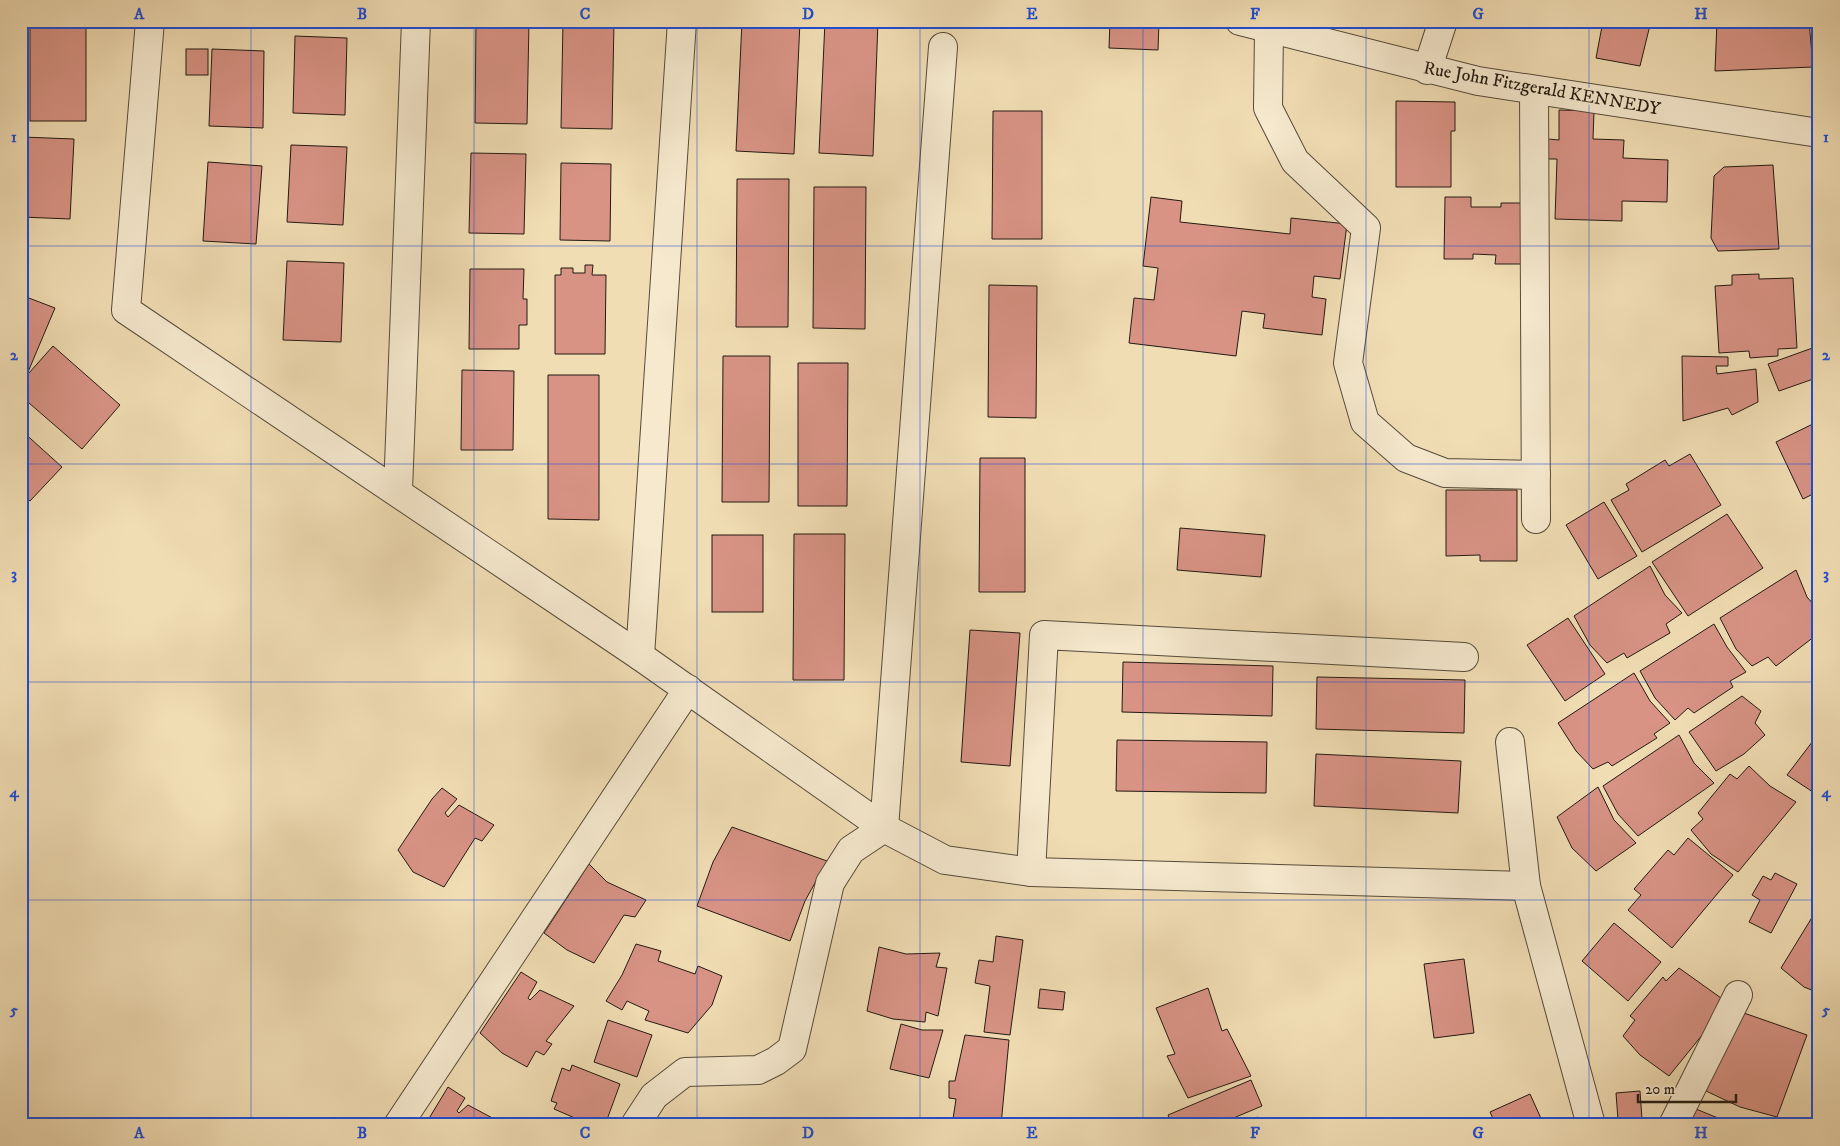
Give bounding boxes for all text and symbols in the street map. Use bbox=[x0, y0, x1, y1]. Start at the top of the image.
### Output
text: A bbox=[133, 4, 145, 24]
text: B bbox=[357, 4, 367, 24]
text: C bbox=[580, 4, 590, 24]
text: D bbox=[802, 4, 814, 24]
text: E bbox=[1026, 4, 1038, 24]
text: F bbox=[1250, 4, 1260, 24]
text: G bbox=[1472, 4, 1484, 24]
text: H bbox=[1694, 4, 1708, 24]
street label: Rue John Fitzgerald KENNEDY bbox=[1422, 57, 1663, 121]
text: 1 bbox=[11, 127, 17, 147]
text: 1 bbox=[1823, 127, 1829, 147]
text: 2 bbox=[10, 345, 19, 365]
text: 2 bbox=[1822, 345, 1831, 365]
text: 3 bbox=[11, 564, 17, 584]
text: 3 bbox=[1823, 564, 1829, 584]
text: 4 bbox=[8, 782, 19, 802]
text: 4 bbox=[1820, 782, 1831, 802]
text: 5 bbox=[9, 1000, 18, 1020]
text: 5 bbox=[1821, 1000, 1830, 1020]
scale bar bbox=[1638, 1071, 1735, 1103]
text: 20 m bbox=[1645, 1080, 1675, 1099]
text: A bbox=[133, 1123, 145, 1143]
text: B bbox=[357, 1123, 367, 1143]
text: C bbox=[580, 1123, 590, 1143]
text: D bbox=[802, 1123, 814, 1143]
text: E bbox=[1026, 1123, 1038, 1143]
text: F bbox=[1250, 1123, 1260, 1143]
text: G bbox=[1472, 1123, 1484, 1143]
text: H bbox=[1694, 1123, 1708, 1143]

